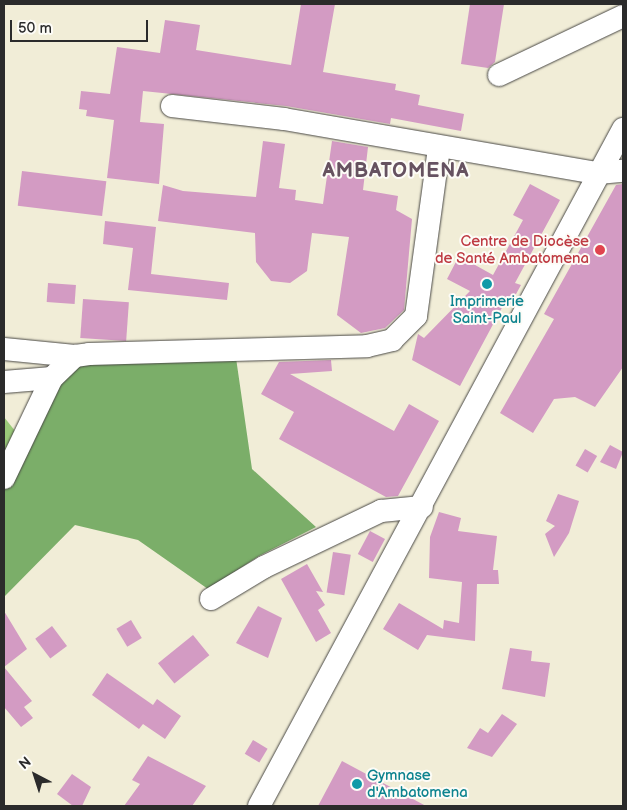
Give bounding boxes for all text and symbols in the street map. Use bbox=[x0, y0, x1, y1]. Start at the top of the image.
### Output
scale bar bbox=[12, 10, 150, 42]
text: 50 m bbox=[18, 19, 52, 38]
district label: AMBATOMENA bbox=[321, 159, 471, 183]
place label: Centre de Diocèse de Santé Ambatomena bbox=[435, 232, 589, 267]
marker: Centre de Diocèse de Santé Ambatomena bbox=[593, 243, 607, 257]
marker: Imprimerie Saint-Paul bbox=[481, 278, 493, 290]
place label: Imprimerie Saint-Paul bbox=[450, 292, 524, 327]
north arrow bbox=[10, 750, 60, 800]
text: N bbox=[16, 753, 35, 773]
place label: Gymnase d'Ambatomena bbox=[367, 766, 468, 801]
marker: Gymnase d'Ambatomena bbox=[351, 778, 363, 790]

